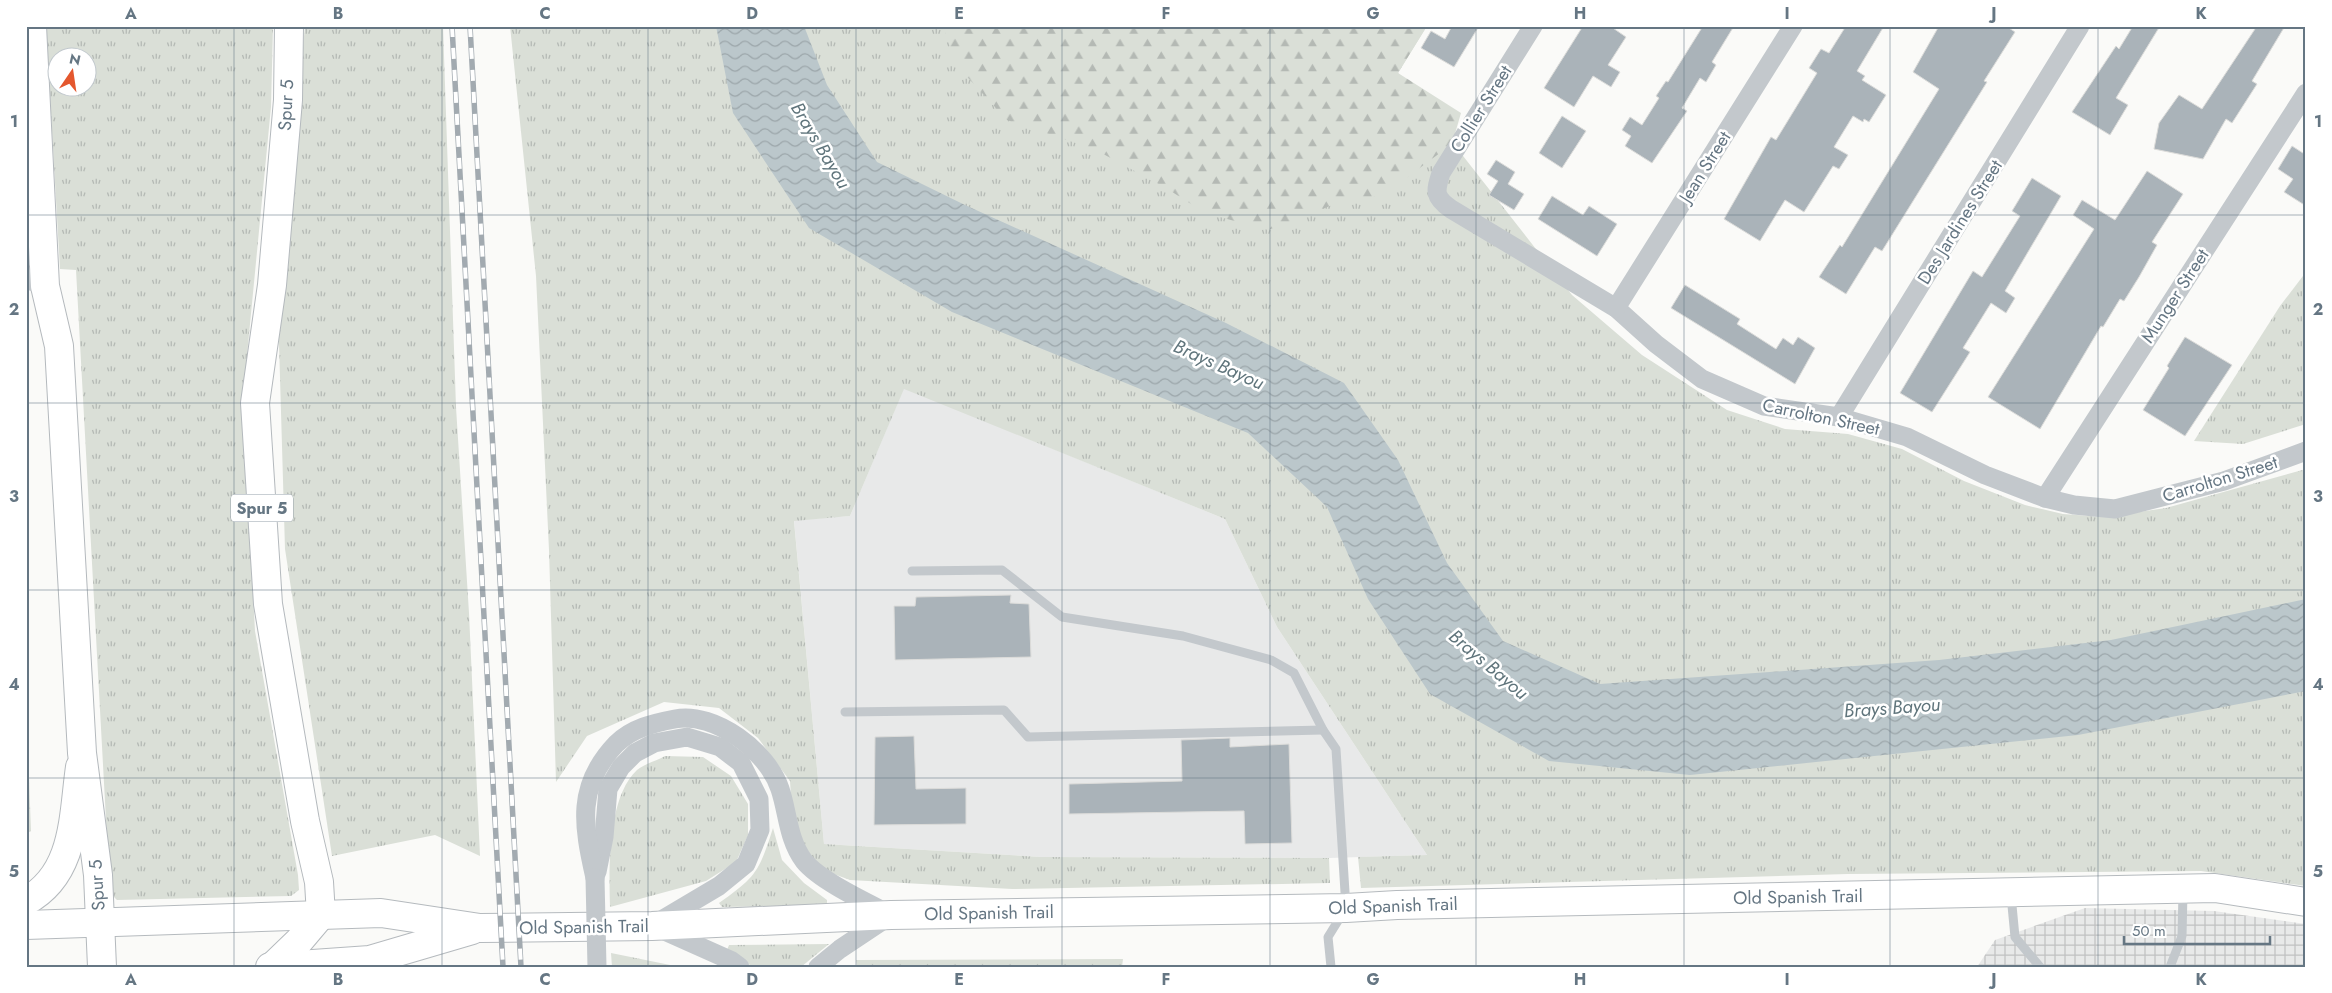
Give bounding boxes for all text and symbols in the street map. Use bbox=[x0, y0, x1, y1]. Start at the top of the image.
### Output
text: A bbox=[124, 2, 137, 25]
text: B bbox=[333, 2, 343, 25]
text: C bbox=[539, 2, 551, 25]
text: D bbox=[746, 2, 758, 25]
text: E bbox=[954, 2, 964, 25]
text: F bbox=[1162, 2, 1170, 25]
text: G bbox=[1366, 2, 1380, 25]
text: H bbox=[1574, 2, 1586, 25]
text: I bbox=[1784, 2, 1790, 25]
text: J bbox=[1988, 2, 1997, 25]
text: K bbox=[2195, 2, 2207, 25]
north arrow bbox=[48, 48, 98, 98]
text: N bbox=[67, 48, 83, 70]
street label: Collier Street bbox=[1444, 60, 1519, 158]
street label: Spur 5 bbox=[272, 79, 300, 131]
water label: Brays Bayou bbox=[784, 97, 857, 194]
text: 1 bbox=[10, 110, 18, 133]
text: 1 bbox=[2314, 110, 2322, 133]
street label: Jean Street bbox=[1672, 126, 1738, 210]
street label: Des Jardines Street bbox=[1911, 154, 2009, 289]
street label: Munger Street bbox=[2135, 243, 2216, 348]
text: 2 bbox=[9, 298, 19, 321]
text: 2 bbox=[2313, 298, 2323, 321]
water label: Brays Bayou bbox=[1169, 332, 1269, 397]
street label: Carrolton Street bbox=[1760, 392, 1883, 442]
street label: Carrolton Street bbox=[2159, 449, 2281, 509]
text: 3 bbox=[9, 485, 19, 508]
text: 3 bbox=[2313, 485, 2323, 508]
road number: Spur 5 bbox=[231, 494, 293, 522]
water label: Brays Bayou bbox=[1443, 623, 1535, 706]
text: 4 bbox=[8, 673, 20, 696]
text: 4 bbox=[2312, 673, 2324, 696]
water label: Brays Bayou bbox=[1843, 691, 1941, 724]
street label: Spur 5 bbox=[82, 858, 112, 912]
text: 5 bbox=[9, 860, 19, 883]
text: 5 bbox=[2313, 860, 2323, 883]
street label: Old Spanish Trail bbox=[1733, 883, 1863, 911]
street label: Old Spanish Trail bbox=[1328, 891, 1458, 921]
street label: Old Spanish Trail bbox=[924, 899, 1054, 927]
street label: Old Spanish Trail bbox=[519, 913, 649, 941]
scale bar bbox=[2124, 913, 2271, 945]
text: 50 m bbox=[2132, 920, 2166, 942]
text: A bbox=[124, 968, 137, 991]
text: B bbox=[333, 968, 343, 991]
text: C bbox=[539, 968, 551, 991]
text: D bbox=[746, 968, 758, 991]
text: E bbox=[954, 968, 964, 991]
text: F bbox=[1162, 968, 1170, 991]
text: G bbox=[1366, 968, 1380, 991]
text: H bbox=[1574, 968, 1586, 991]
text: I bbox=[1784, 968, 1790, 991]
text: J bbox=[1988, 968, 1997, 991]
text: K bbox=[2195, 968, 2207, 991]

